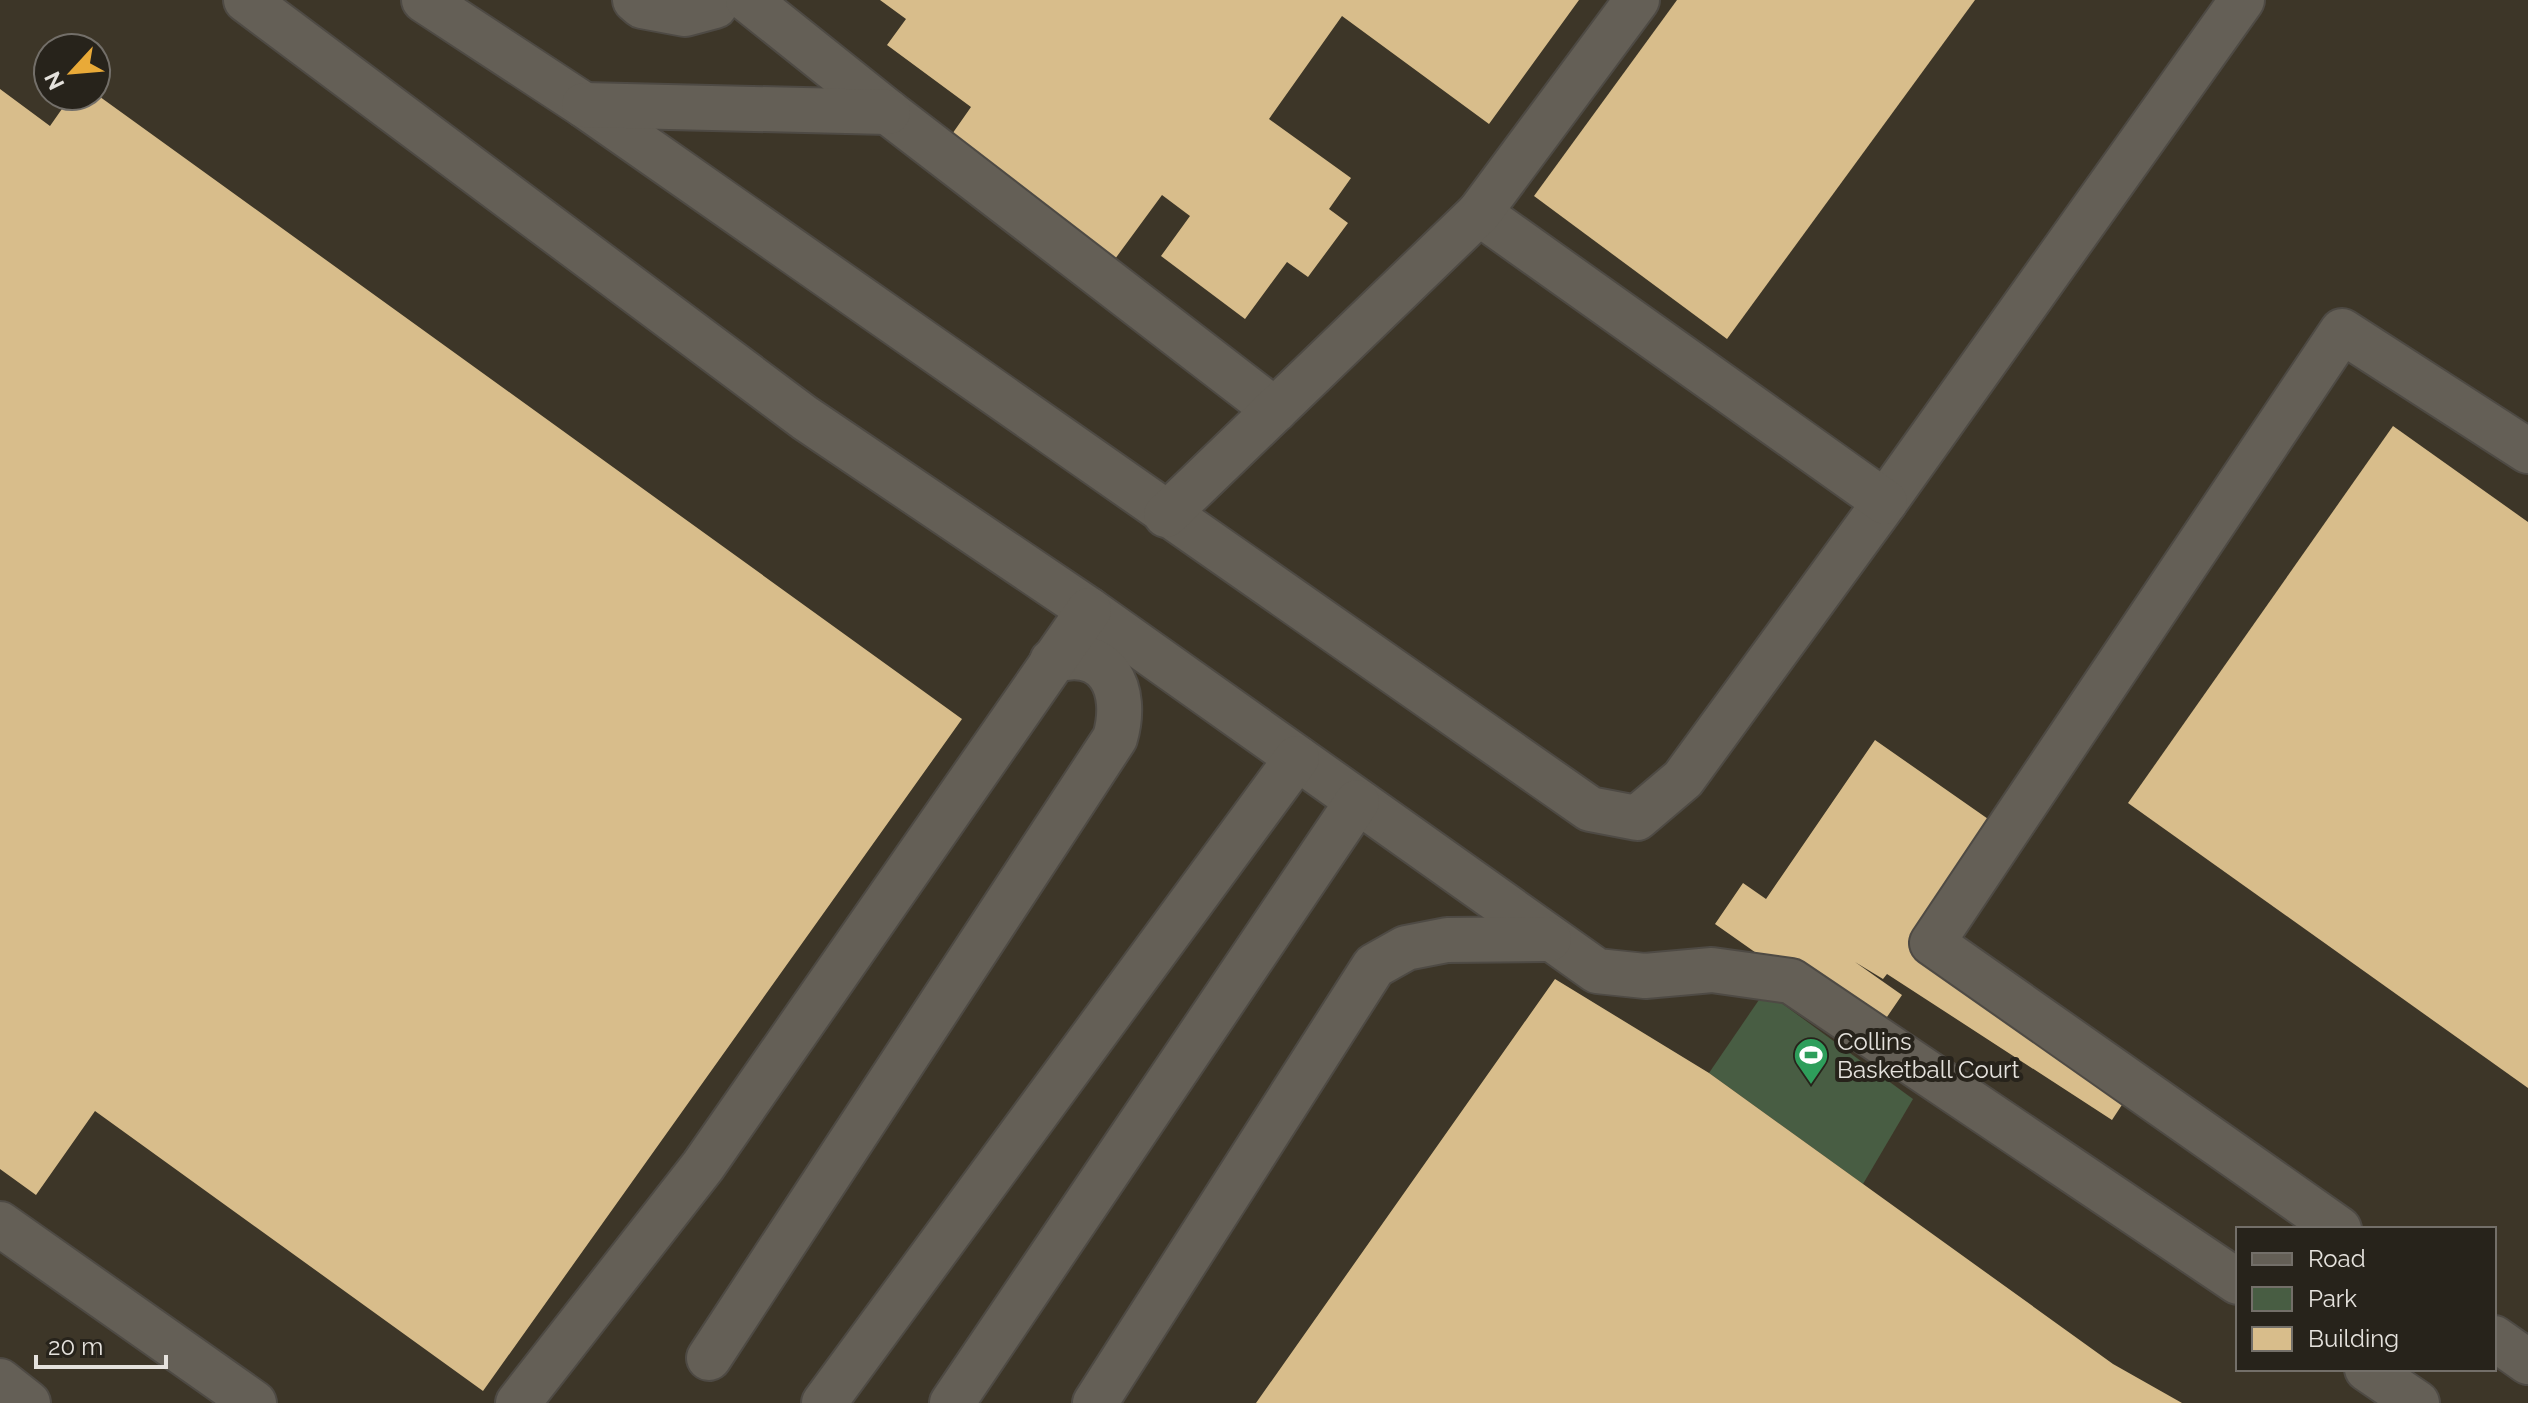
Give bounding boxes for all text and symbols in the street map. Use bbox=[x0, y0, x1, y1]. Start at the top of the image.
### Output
north arrow bbox=[32, 32, 112, 112]
text: N bbox=[39, 68, 69, 94]
place label: Collins Basketball Court bbox=[1837, 1027, 2020, 1084]
sports icon: Collins Basketball Court bbox=[1792, 1036, 1830, 1086]
legend bbox=[2236, 1227, 2496, 1371]
text: Road bbox=[2308, 1244, 2366, 1273]
text: Park bbox=[2308, 1284, 2357, 1313]
scale bar bbox=[36, 1319, 166, 1369]
text: Building bbox=[2308, 1324, 2399, 1353]
text: 20 m bbox=[48, 1332, 103, 1361]

